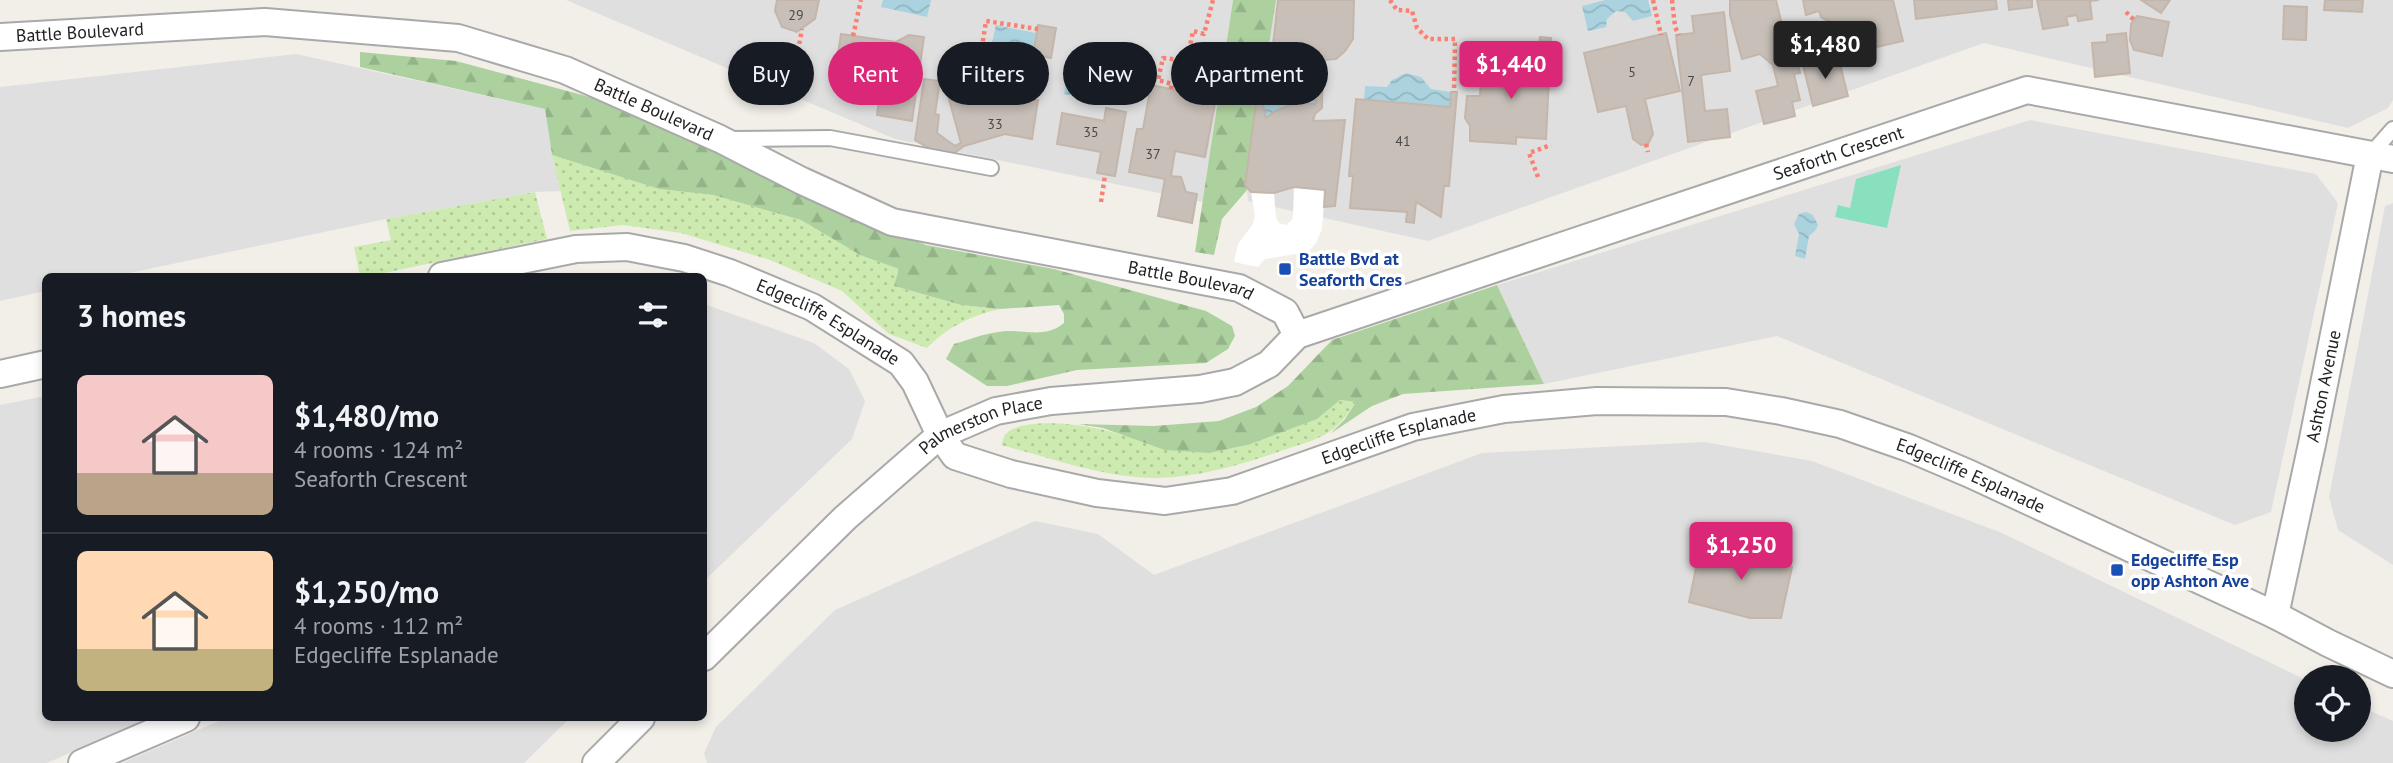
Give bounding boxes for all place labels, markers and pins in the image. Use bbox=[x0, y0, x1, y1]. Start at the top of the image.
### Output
pin: $1,480 bbox=[1768, 22, 1882, 81]
pin: $1,440 bbox=[1454, 42, 1568, 101]
place label: Battle Bvd at Seaforth Cres bbox=[1299, 247, 1403, 291]
marker: Battle Bvd at Seaforth Cres bbox=[1277, 261, 1293, 277]
pin: $1,250 bbox=[1684, 522, 1798, 582]
place label: Edgecliffe Esp opp Ashton Ave bbox=[2131, 548, 2249, 592]
marker: Edgecliffe Esp opp Ashton Ave bbox=[2109, 562, 2125, 578]

